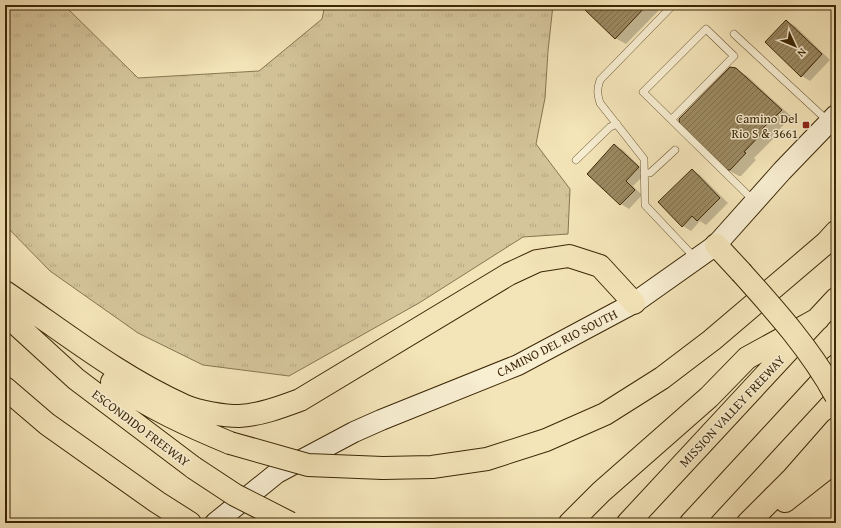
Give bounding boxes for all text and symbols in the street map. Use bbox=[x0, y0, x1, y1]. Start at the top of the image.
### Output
north arrow bbox=[775, 26, 815, 66]
text: N bbox=[793, 45, 811, 62]
place label: Camino Del Rio S & 3661 bbox=[731, 109, 798, 143]
marker: Camino Del Rio S & 3661 bbox=[801, 120, 811, 130]
street label: CAMINO DEL RIO SOUTH bbox=[493, 304, 621, 382]
street label: MISSION VALLEY FREEWAY bbox=[675, 351, 789, 471]
street label: ESCONDIDO FREEWAY bbox=[88, 385, 194, 471]

